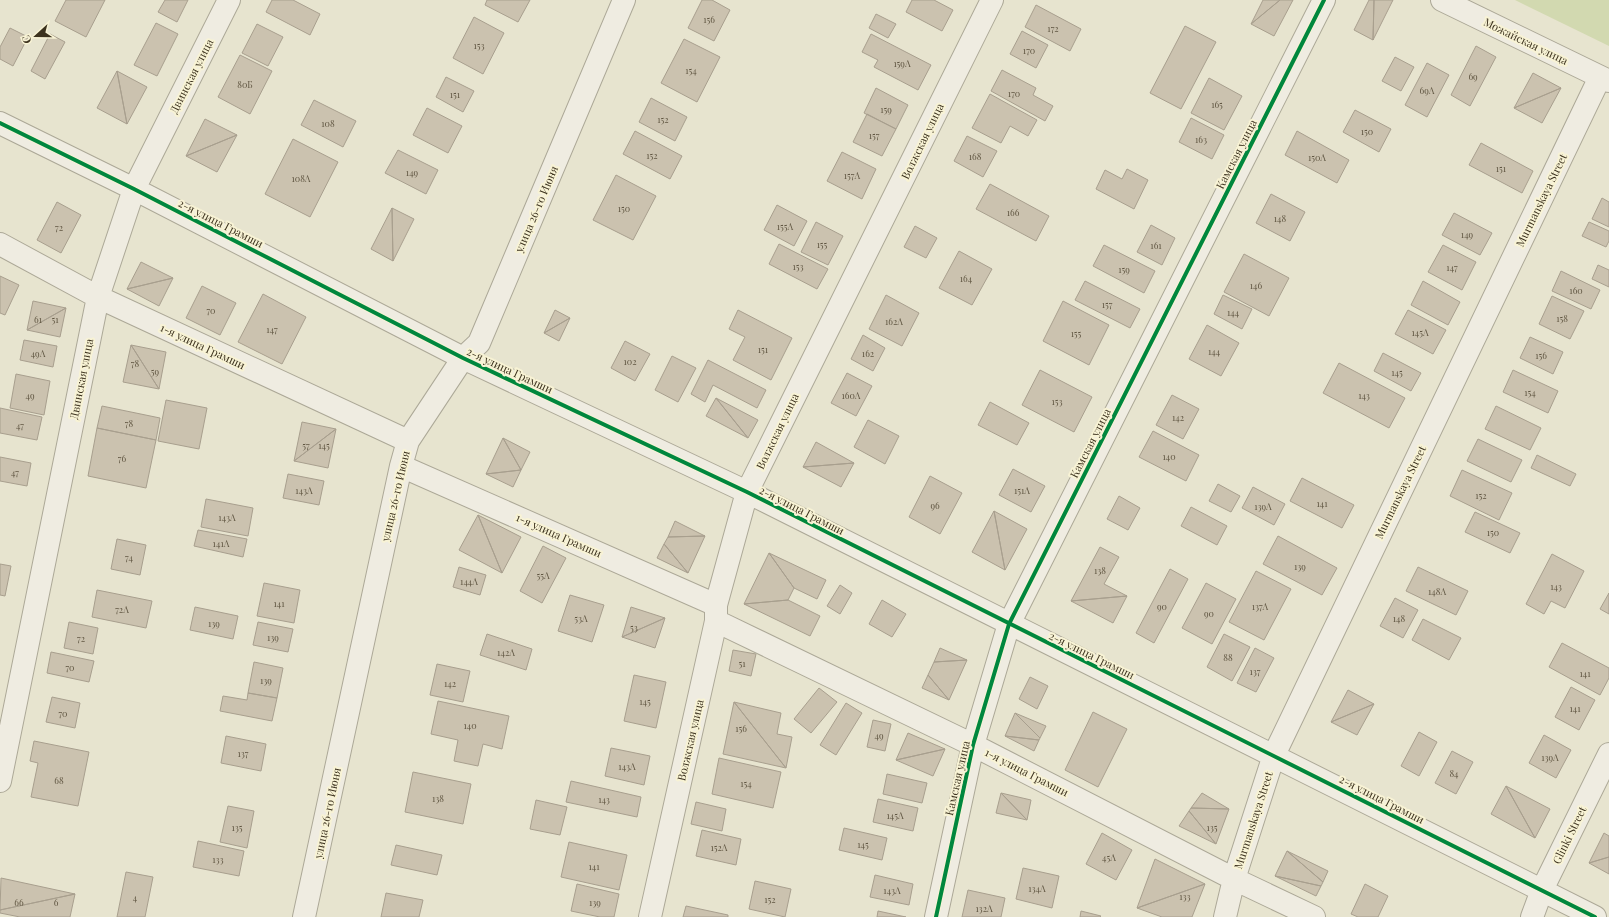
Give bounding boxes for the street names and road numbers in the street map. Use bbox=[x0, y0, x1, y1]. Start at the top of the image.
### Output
street label: Можайская улица bbox=[1481, 14, 1571, 68]
street label: Двинская улица bbox=[166, 36, 217, 116]
street label: Волжская улица bbox=[897, 100, 947, 182]
street label: Камская улица bbox=[1212, 116, 1260, 191]
street label: Murmanskaya Street bbox=[1512, 151, 1570, 249]
street label: улица 26-го Июня bbox=[511, 163, 561, 255]
street label: 2-я улица Грамши bbox=[176, 195, 266, 251]
street label: 1-я улица Грамши bbox=[158, 320, 248, 372]
street label: Двинская улица bbox=[66, 337, 96, 421]
street label: 2-я улица Грамши bbox=[464, 343, 556, 397]
street label: Волжская улица bbox=[752, 390, 802, 472]
street label: Камская улица bbox=[1066, 405, 1114, 480]
street label: Murmanskaya Street bbox=[1371, 443, 1429, 541]
street label: улица 26-го Июня bbox=[377, 449, 413, 544]
street label: 2-я улица Грамши bbox=[757, 482, 847, 538]
street label: 1-я улица Грамши bbox=[514, 509, 604, 561]
street label: 2-я улица Грамши bbox=[1047, 628, 1137, 682]
street label: Волжская улица bbox=[673, 697, 707, 782]
street label: Камская улица bbox=[941, 739, 973, 817]
street label: 1-я улица Грамши bbox=[983, 744, 1072, 800]
street label: улица 26-го Июня bbox=[310, 766, 344, 861]
street label: Murmanskaya Street bbox=[1230, 769, 1276, 871]
street label: 2-я улица Грамши bbox=[1337, 771, 1427, 827]
street label: Glinki Street bbox=[1549, 804, 1589, 866]

